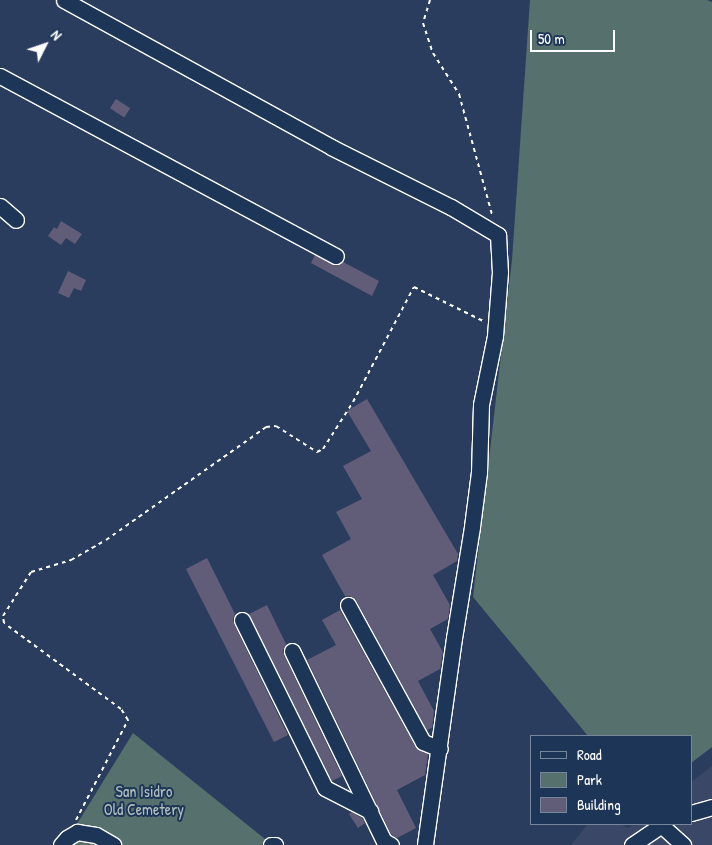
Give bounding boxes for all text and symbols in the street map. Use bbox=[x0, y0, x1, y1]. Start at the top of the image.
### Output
north arrow bbox=[20, 20, 70, 70]
scale bar bbox=[532, 20, 617, 52]
text: N bbox=[47, 26, 66, 44]
text: 50 m bbox=[538, 28, 565, 49]
legend bbox=[530, 735, 692, 825]
text: Road bbox=[577, 744, 602, 765]
text: Park bbox=[577, 769, 602, 790]
park label: San Isidro Old Cemetery bbox=[104, 781, 184, 819]
text: Building bbox=[577, 794, 621, 815]

